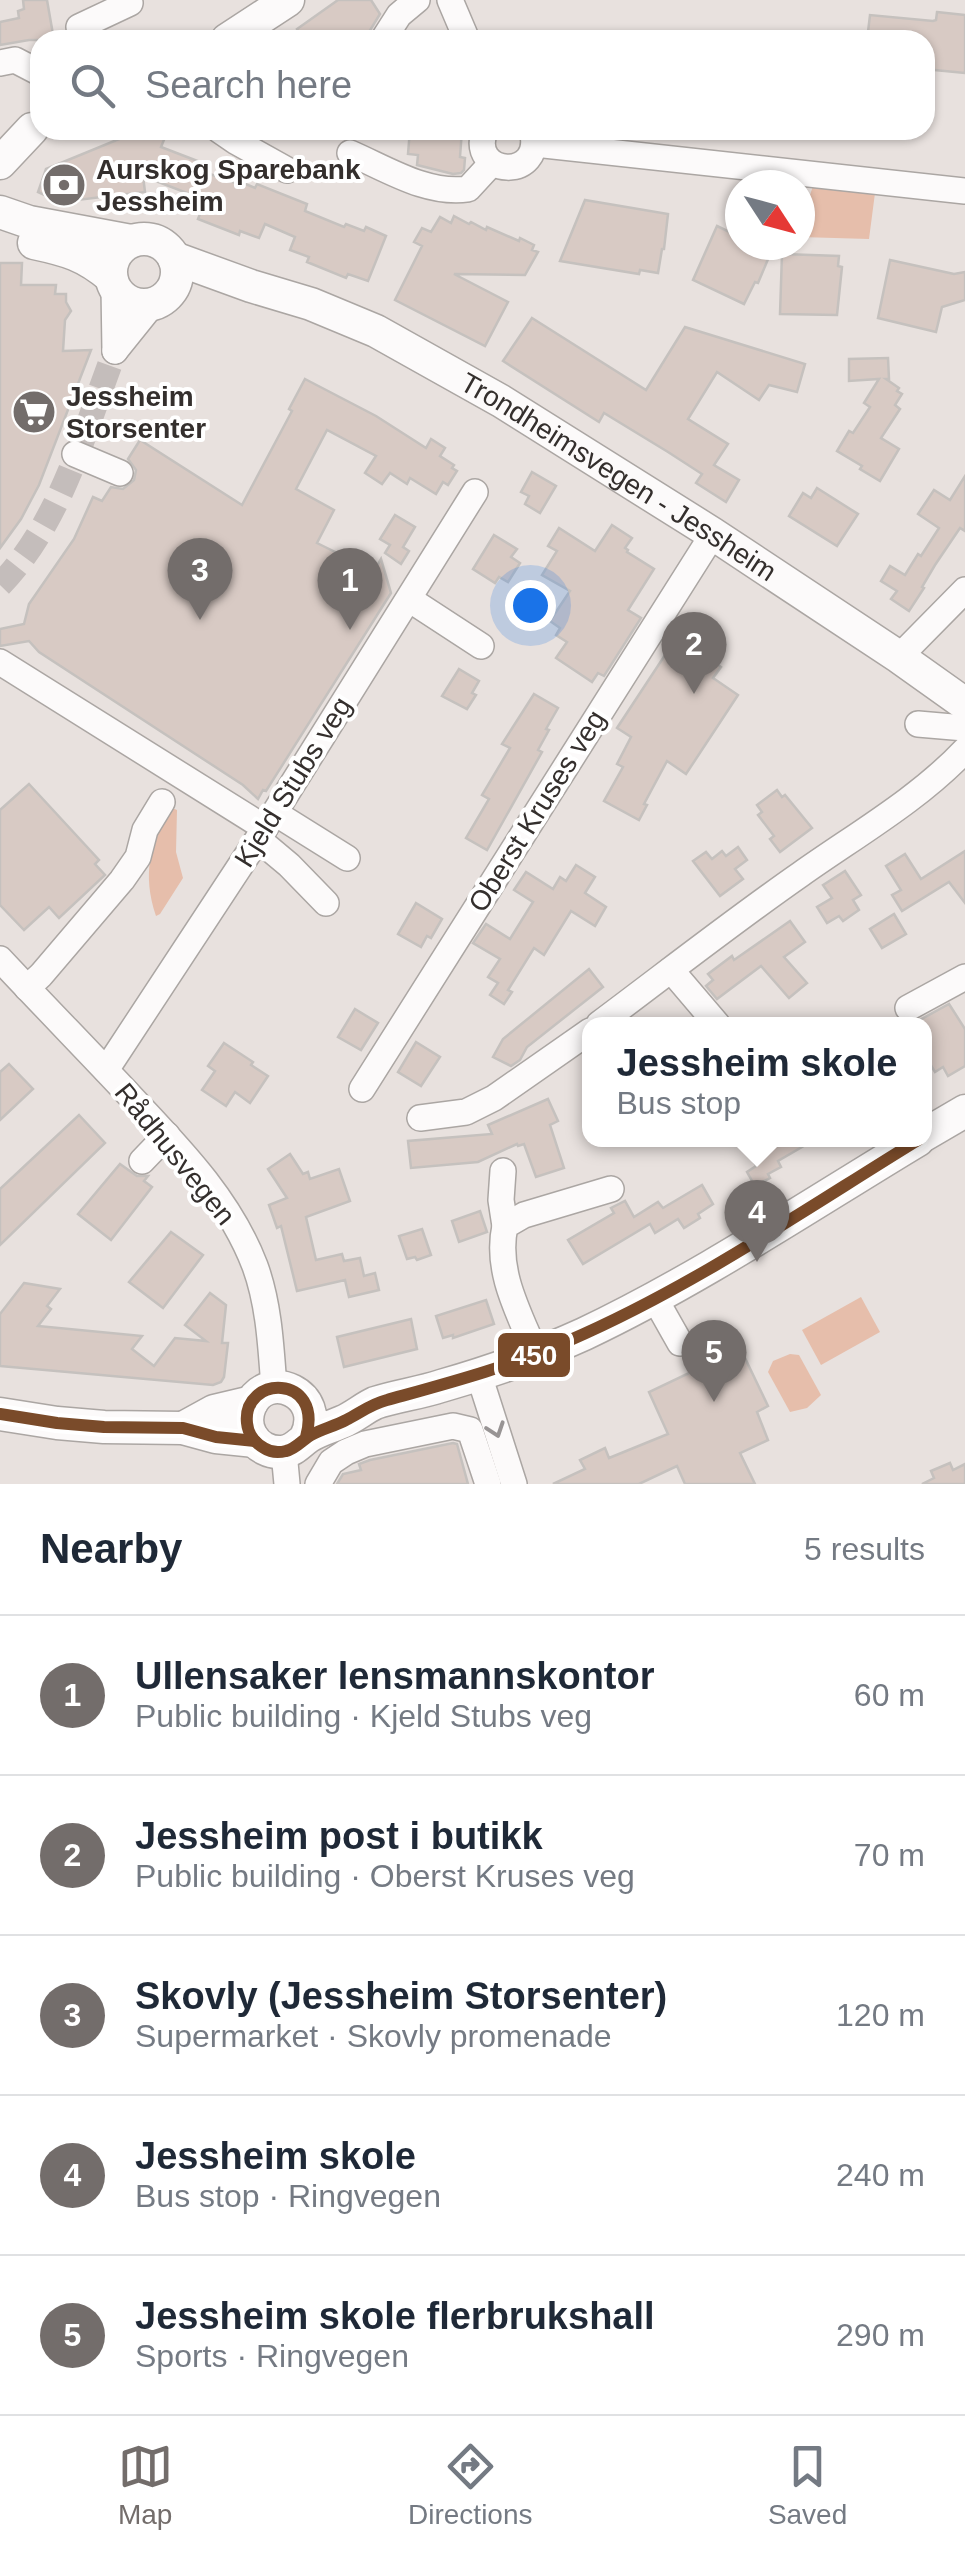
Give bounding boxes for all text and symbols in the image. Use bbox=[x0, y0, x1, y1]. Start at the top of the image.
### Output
search box bbox=[30, 30, 935, 140]
icon: search bbox=[65, 58, 120, 113]
text: Search here bbox=[145, 64, 352, 106]
place label: Aurskog Sparebank Jessheim bbox=[96, 154, 361, 217]
bank icon: Aurskog Sparebank Jessheim bbox=[41, 162, 87, 208]
north arrow bbox=[725, 170, 815, 260]
street label: Trondheimsvegen - Jessheim bbox=[456, 366, 782, 587]
place label: Jessheim Storsenter bbox=[66, 381, 206, 444]
supermarket icon: Jessheim Storsenter bbox=[11, 389, 57, 435]
pin: 3 bbox=[168, 538, 232, 620]
pin: 1 bbox=[318, 548, 382, 630]
your location bbox=[505, 580, 556, 631]
pin: 2 bbox=[662, 612, 726, 694]
street label: Kjeld Stubs veg bbox=[228, 691, 358, 873]
street label: Oberst Kruses veg bbox=[462, 704, 612, 918]
popup bbox=[582, 1017, 932, 1147]
text: Jessheim skole bbox=[617, 1042, 897, 1084]
street label: Rådhusvegen bbox=[109, 1077, 241, 1231]
text: Bus stop bbox=[617, 1085, 741, 1121]
pin: 4 bbox=[724, 1180, 790, 1262]
pin: 5 bbox=[682, 1320, 746, 1402]
line badge: 450 bbox=[496, 1331, 572, 1379]
text: 450 bbox=[511, 1340, 557, 1371]
one-way arrow bbox=[484, 1420, 505, 1437]
text: Nearby bbox=[40, 1525, 182, 1572]
text: 5 results bbox=[804, 1531, 925, 1567]
text: Ullensaker lensmannskontor bbox=[135, 1655, 655, 1697]
text: 1 bbox=[64, 1677, 81, 1713]
text: 60 m bbox=[854, 1677, 925, 1713]
text: Public building · Kjeld Stubs veg bbox=[135, 1698, 592, 1734]
text: Jessheim post i butikk bbox=[135, 1815, 543, 1857]
text: 2 bbox=[64, 1837, 81, 1873]
text: 70 m bbox=[854, 1837, 925, 1873]
text: Public building · Oberst Kruses veg bbox=[135, 1858, 635, 1894]
text: Skovly (Jessheim Storsenter) bbox=[135, 1975, 667, 2017]
text: 3 bbox=[64, 1997, 81, 2033]
text: 120 m bbox=[836, 1997, 925, 2033]
text: Supermarket · Skovly promenade bbox=[135, 2018, 612, 2054]
text: Jessheim skole bbox=[135, 2135, 416, 2177]
text: 4 bbox=[64, 2157, 81, 2193]
text: 240 m bbox=[836, 2157, 925, 2193]
text: Bus stop · Ringvegen bbox=[135, 2178, 441, 2214]
text: Jessheim skole flerbrukshall bbox=[135, 2295, 655, 2337]
text: 5 bbox=[64, 2317, 81, 2353]
text: 290 m bbox=[836, 2317, 925, 2353]
text: Sports · Ringvegen bbox=[135, 2338, 409, 2374]
tab: Map bbox=[118, 2439, 173, 2531]
tab: Directions bbox=[408, 2439, 533, 2531]
tab: Saved bbox=[768, 2439, 847, 2531]

